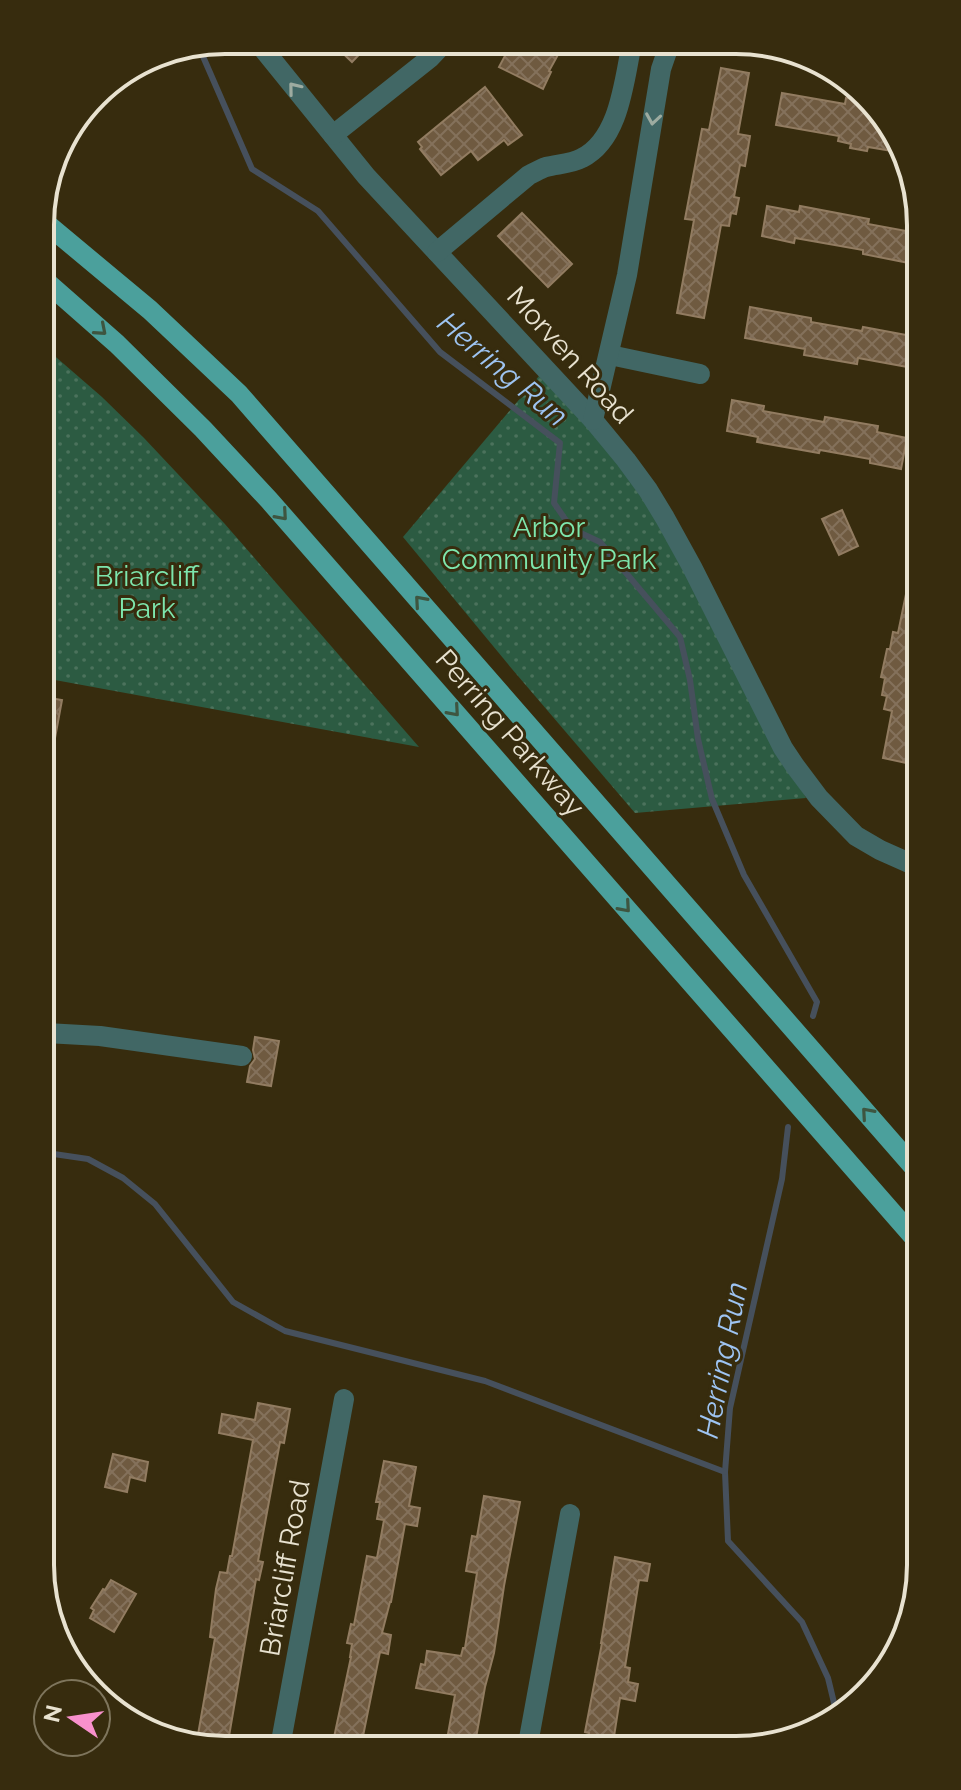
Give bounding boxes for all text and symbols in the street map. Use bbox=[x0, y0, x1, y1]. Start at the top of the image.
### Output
one-way arrow bbox=[290, 82, 304, 97]
one-way arrow bbox=[645, 112, 662, 125]
street label: Morven Road bbox=[500, 280, 640, 430]
water label: Herring Run bbox=[431, 305, 575, 433]
one-way arrow bbox=[91, 320, 106, 334]
one-way arrow bbox=[273, 506, 287, 521]
park label: Arbor Community Park bbox=[442, 511, 656, 576]
park label: Briarcliff Park bbox=[95, 560, 200, 625]
one-way arrow bbox=[415, 595, 430, 610]
street label: Perring Parkway bbox=[429, 643, 591, 823]
one-way arrow bbox=[444, 702, 458, 717]
one-way arrow bbox=[615, 897, 630, 912]
one-way arrow bbox=[862, 1108, 876, 1123]
water label: Herring Run bbox=[690, 1279, 754, 1441]
street label: Briarcliff Road bbox=[253, 1477, 317, 1659]
north arrow bbox=[32, 1678, 112, 1758]
text: N bbox=[38, 1702, 67, 1725]

